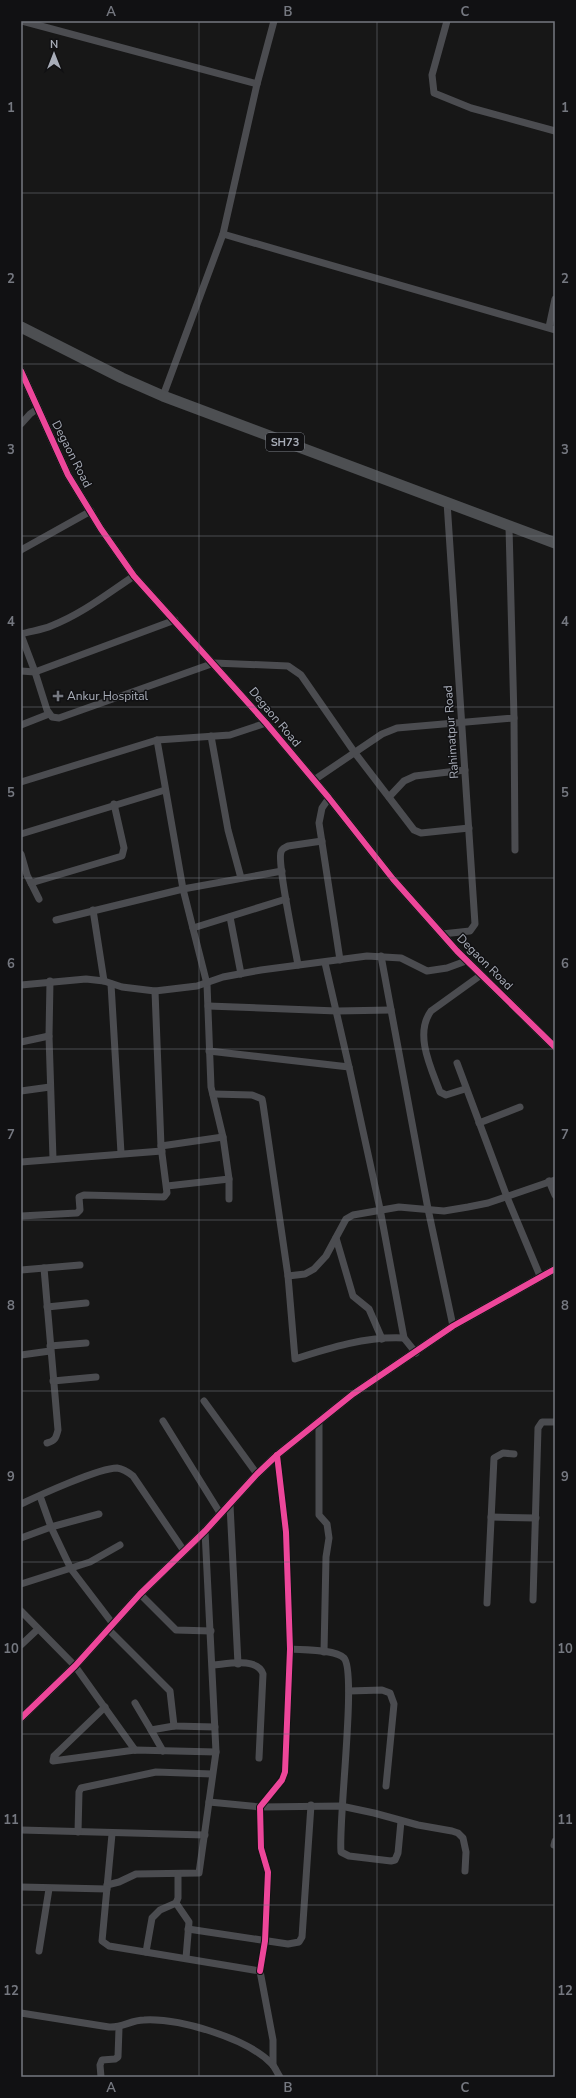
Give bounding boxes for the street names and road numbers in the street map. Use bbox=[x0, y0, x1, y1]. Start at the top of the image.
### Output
street label: Degaon Road bbox=[48, 418, 96, 490]
road number: SH73 bbox=[266, 433, 304, 451]
street label: Degaon Road bbox=[245, 684, 305, 750]
street label: Rahimatpur Road bbox=[440, 685, 462, 779]
street label: Degaon Road bbox=[453, 930, 517, 994]

